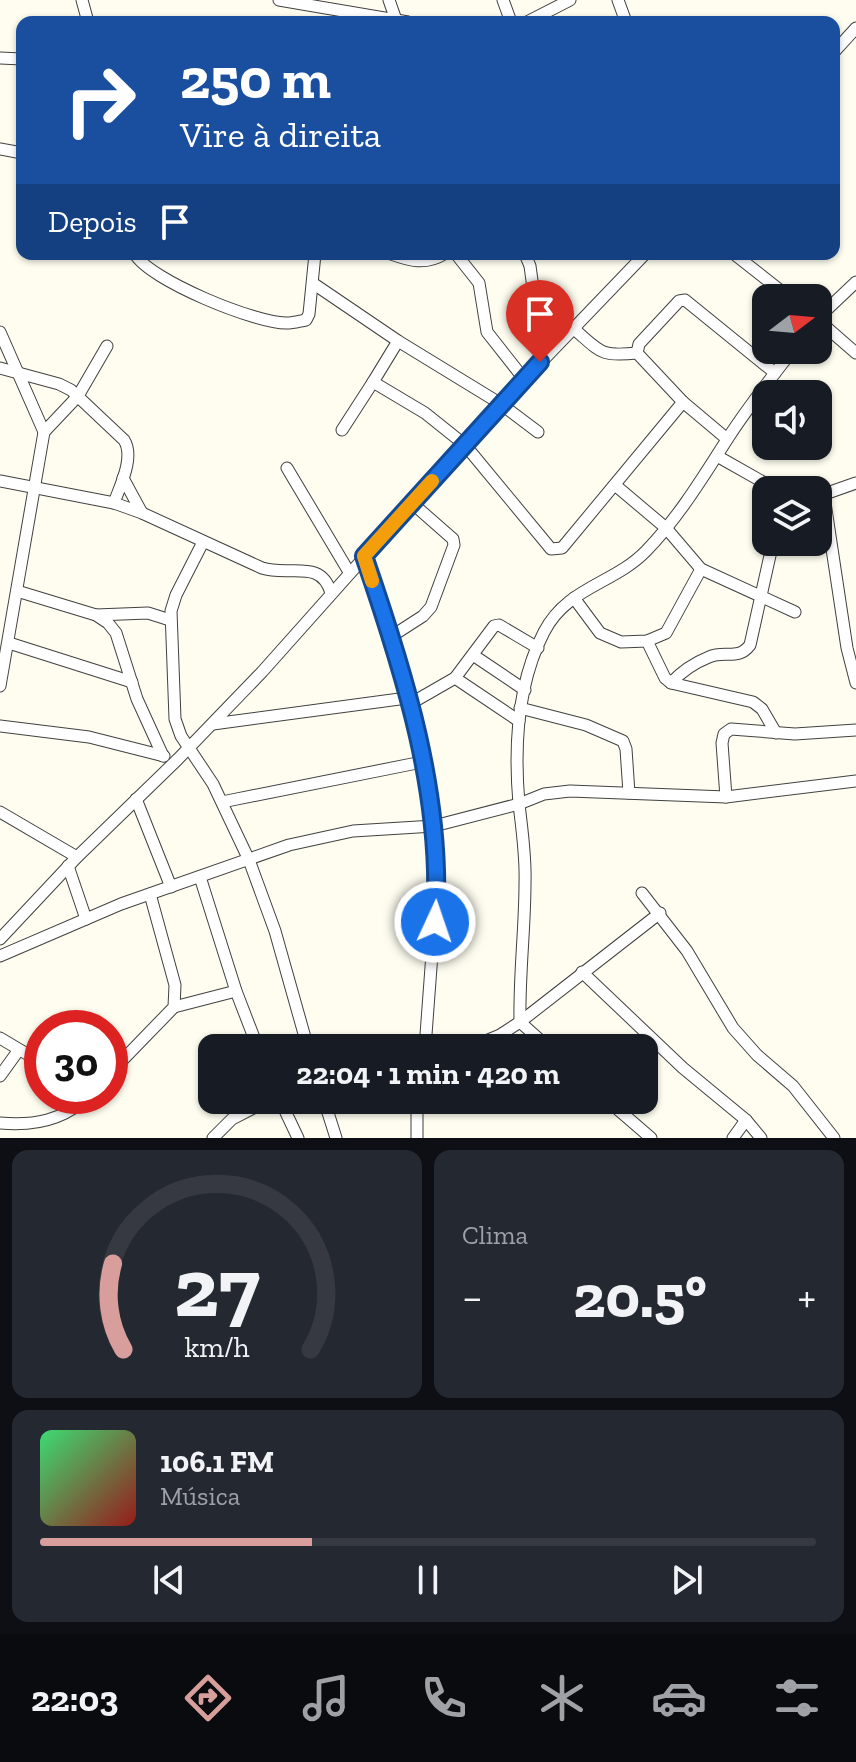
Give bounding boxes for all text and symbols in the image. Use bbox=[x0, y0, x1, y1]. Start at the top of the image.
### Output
text: 250 m bbox=[180, 45, 331, 112]
icon: right bbox=[48, 48, 152, 152]
text: Vire à direita bbox=[180, 113, 381, 156]
icon: arrive bbox=[153, 200, 197, 244]
text: Depois bbox=[48, 204, 137, 240]
pin bbox=[506, 280, 574, 362]
north arrow bbox=[752, 284, 832, 364]
map controls bbox=[752, 284, 832, 556]
icon: arrive bbox=[518, 292, 562, 336]
button: sound bbox=[752, 380, 832, 460]
button: layers bbox=[752, 476, 832, 556]
position arrow bbox=[393, 880, 477, 964]
speed limit sign: 30 bbox=[24, 1010, 128, 1114]
text: 22:04 · 1 min · 420 m bbox=[296, 1056, 560, 1092]
text: Clima bbox=[462, 1219, 528, 1251]
text: 27 bbox=[174, 1237, 260, 1337]
text: 20.5° bbox=[573, 1260, 707, 1332]
text: − bbox=[462, 1270, 483, 1323]
text: + bbox=[797, 1270, 816, 1323]
text: km/h bbox=[184, 1330, 250, 1364]
text: 106.1 FM bbox=[160, 1444, 274, 1480]
text: Música bbox=[160, 1480, 240, 1512]
icon: previous bbox=[147, 1558, 191, 1602]
icon: pause bbox=[406, 1558, 450, 1602]
icon: next bbox=[665, 1558, 709, 1602]
icon: directions bbox=[180, 1670, 236, 1726]
icon: music bbox=[298, 1670, 354, 1726]
icon: phone bbox=[416, 1670, 472, 1726]
icon: climate bbox=[534, 1670, 590, 1726]
icon: car bbox=[651, 1670, 707, 1726]
icon: filters bbox=[769, 1670, 825, 1726]
text: 22:03 bbox=[31, 1677, 118, 1720]

